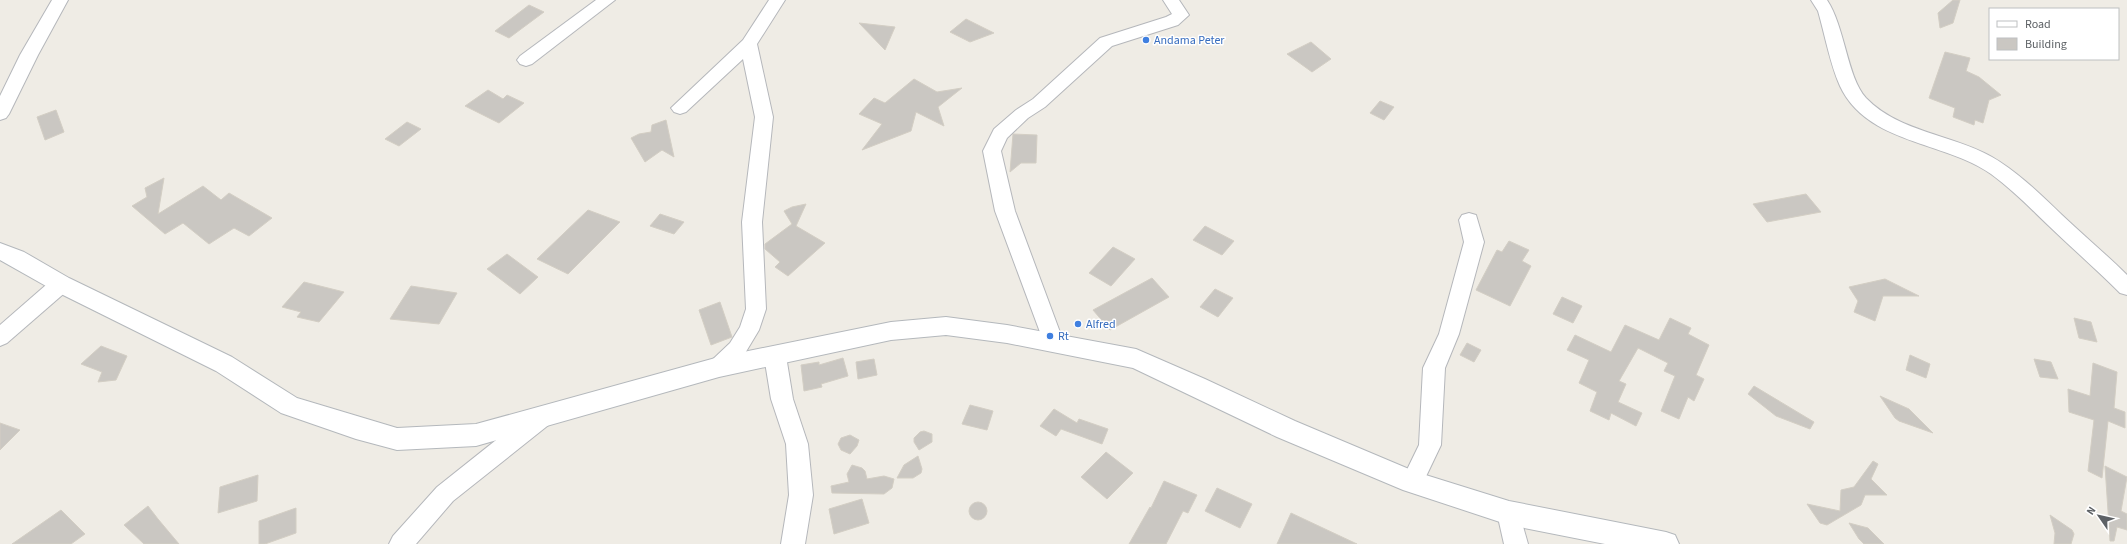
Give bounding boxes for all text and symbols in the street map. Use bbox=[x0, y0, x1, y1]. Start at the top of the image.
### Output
legend bbox=[1989, 8, 2119, 60]
text: Road bbox=[2025, 16, 2051, 33]
place label: Andama Peter bbox=[1154, 32, 1225, 49]
marker: Andama Peter bbox=[1141, 35, 1151, 45]
text: Building bbox=[2025, 36, 2067, 53]
place label: Alfred bbox=[1086, 316, 1116, 333]
marker: Alfred bbox=[1073, 319, 1083, 329]
place label: Rt bbox=[1058, 328, 1069, 345]
marker: Rt bbox=[1045, 331, 1055, 341]
north arrow bbox=[2079, 496, 2119, 536]
text: N bbox=[2083, 503, 2099, 518]

